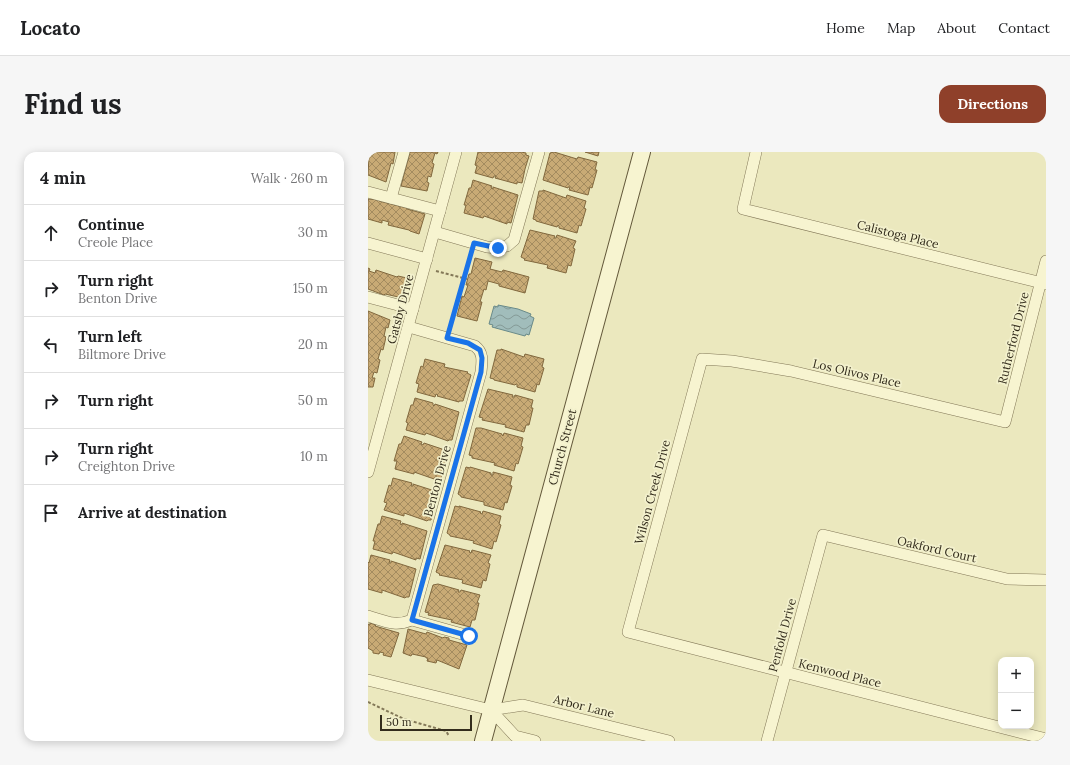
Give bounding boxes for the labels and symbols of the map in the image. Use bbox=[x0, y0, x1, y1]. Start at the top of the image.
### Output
street label: Calistoga Place bbox=[855, 217, 941, 252]
route end bbox=[489, 239, 507, 257]
street label: Gatsby Drive bbox=[383, 272, 417, 346]
street label: Rutherford Drive bbox=[994, 290, 1032, 386]
street label: Los Olivos Place bbox=[811, 356, 903, 391]
street label: Church Street bbox=[545, 407, 580, 487]
street label: Wilson Creek Drive bbox=[631, 438, 673, 546]
street label: Benton Drive bbox=[420, 443, 454, 518]
street label: Oakford Court bbox=[896, 533, 979, 566]
street label: Penfold Drive bbox=[765, 596, 799, 673]
route start bbox=[460, 627, 478, 645]
street label: Kenwood Place bbox=[797, 655, 883, 691]
street label: Arbor Lane bbox=[551, 691, 616, 721]
scale bar bbox=[380, 713, 472, 732]

